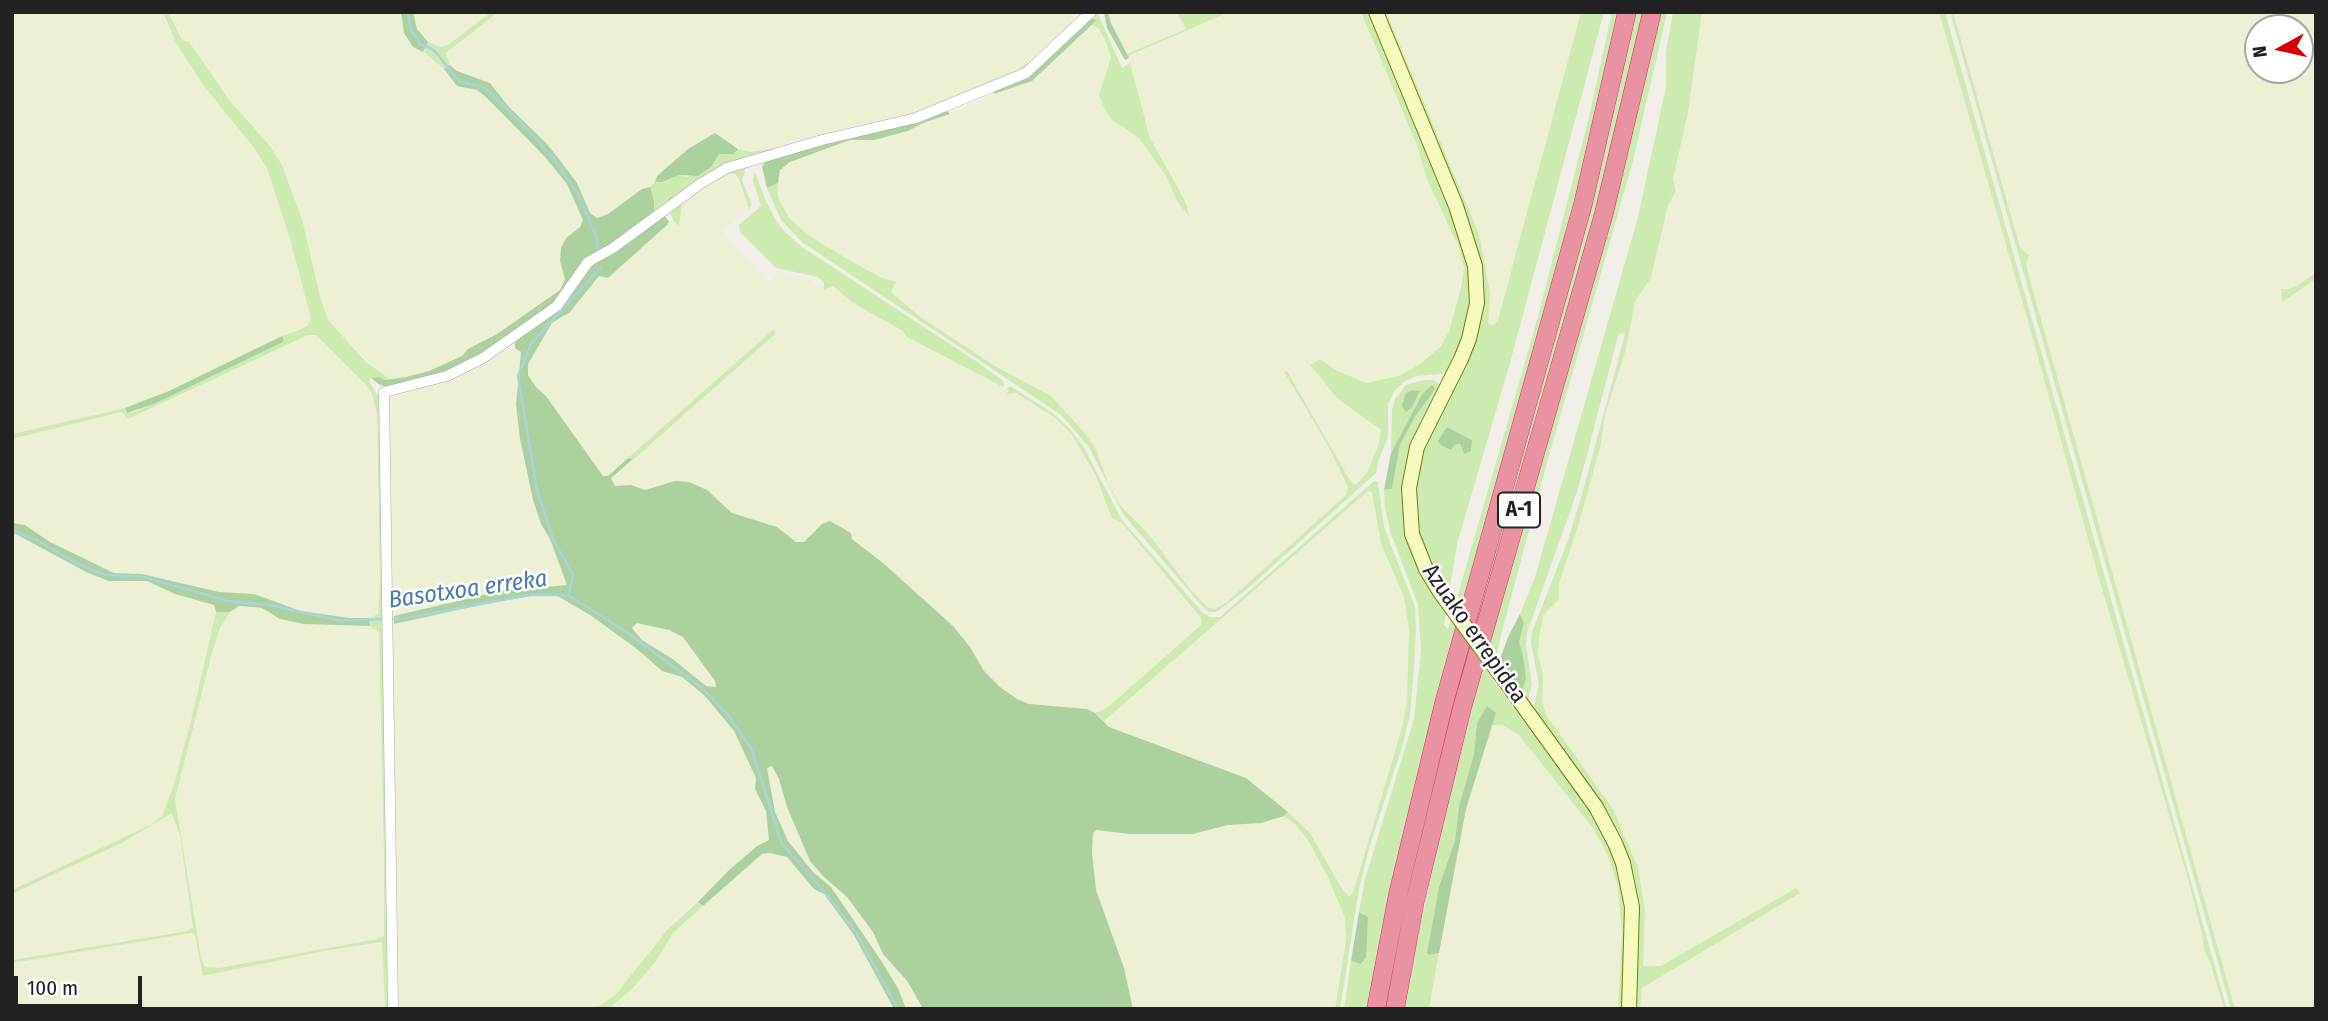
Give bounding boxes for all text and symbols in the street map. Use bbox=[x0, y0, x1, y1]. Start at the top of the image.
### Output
north arrow bbox=[2244, 14, 2314, 84]
text: N bbox=[2248, 44, 2272, 59]
road number: A-1 bbox=[1498, 492, 1540, 528]
street label: Azuako errepidea bbox=[1416, 559, 1532, 709]
water label: Basotxoa erreka bbox=[387, 565, 549, 615]
scale bar bbox=[18, 962, 145, 1006]
text: 100 m bbox=[27, 975, 78, 1001]

